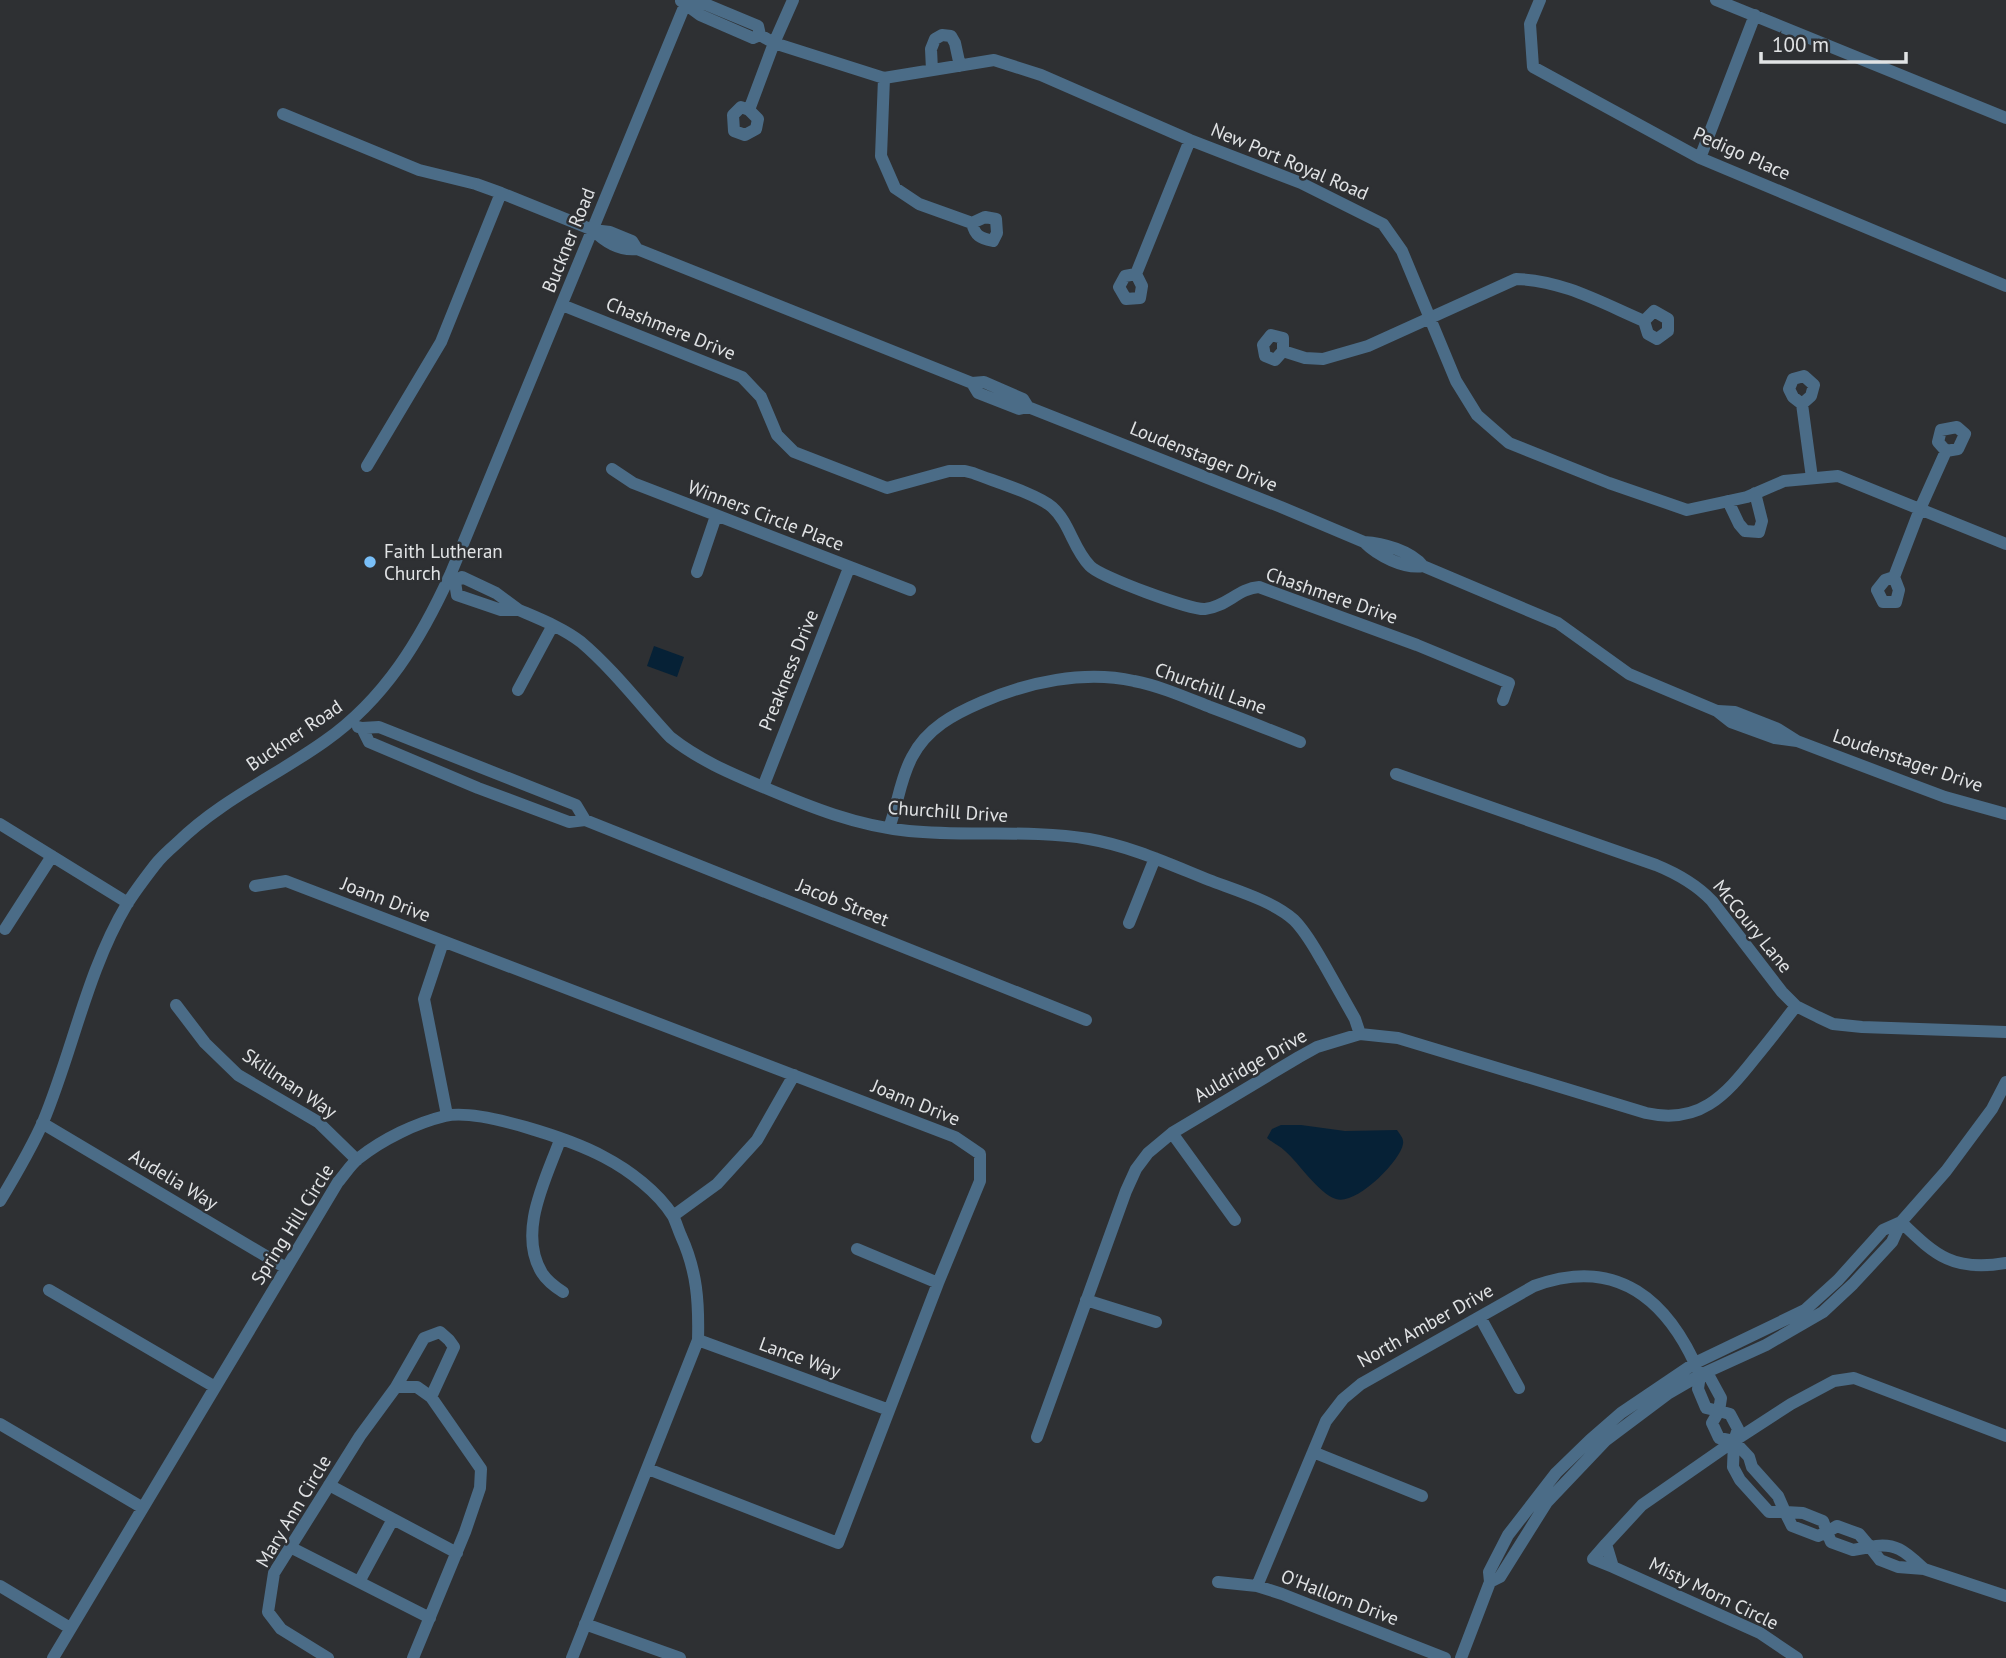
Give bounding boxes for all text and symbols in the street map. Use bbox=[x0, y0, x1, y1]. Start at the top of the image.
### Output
scale bar bbox=[1761, 21, 1906, 65]
text: 100 m bbox=[1772, 31, 1829, 58]
street label: New Port Royal Road bbox=[1208, 117, 1372, 205]
street label: Pedigo Place bbox=[1690, 121, 1794, 185]
street label: Buckner Road bbox=[536, 184, 600, 296]
street label: Chashmere Drive bbox=[603, 291, 739, 365]
street label: Loudenstager Drive bbox=[1127, 415, 1281, 497]
street label: Winners Circle Place bbox=[684, 474, 848, 556]
place label: Faith Lutheran Church bbox=[384, 539, 503, 585]
marker: Faith Lutheran Church bbox=[362, 554, 378, 570]
street label: Chashmere Drive bbox=[1263, 561, 1401, 629]
street label: Preakness Drive bbox=[753, 606, 823, 734]
street label: Churchill Lane bbox=[1152, 657, 1270, 719]
street label: Buckner Road bbox=[241, 694, 347, 776]
street label: Loudenstager Drive bbox=[1830, 723, 1986, 797]
street label: Churchill Drive bbox=[887, 795, 1009, 827]
street label: Joann Drive bbox=[337, 871, 434, 927]
street label: Jacob Street bbox=[793, 872, 893, 932]
street label: McCoury Lane bbox=[1708, 875, 1798, 977]
street label: Auldridge Drive bbox=[1189, 1023, 1311, 1107]
street label: Skillman Way bbox=[238, 1043, 342, 1123]
street label: Joann Drive bbox=[867, 1073, 964, 1131]
street label: Audelia Way bbox=[125, 1143, 223, 1215]
street label: Spring Hill Circle bbox=[245, 1159, 339, 1289]
street label: North Amber Drive bbox=[1353, 1278, 1497, 1372]
street label: Lance Way bbox=[756, 1331, 844, 1383]
street label: Mary Ann Circle bbox=[250, 1451, 336, 1571]
street label: Misty Morn Circle bbox=[1645, 1551, 1783, 1635]
street label: O'Hallorn Drive bbox=[1278, 1564, 1402, 1630]

